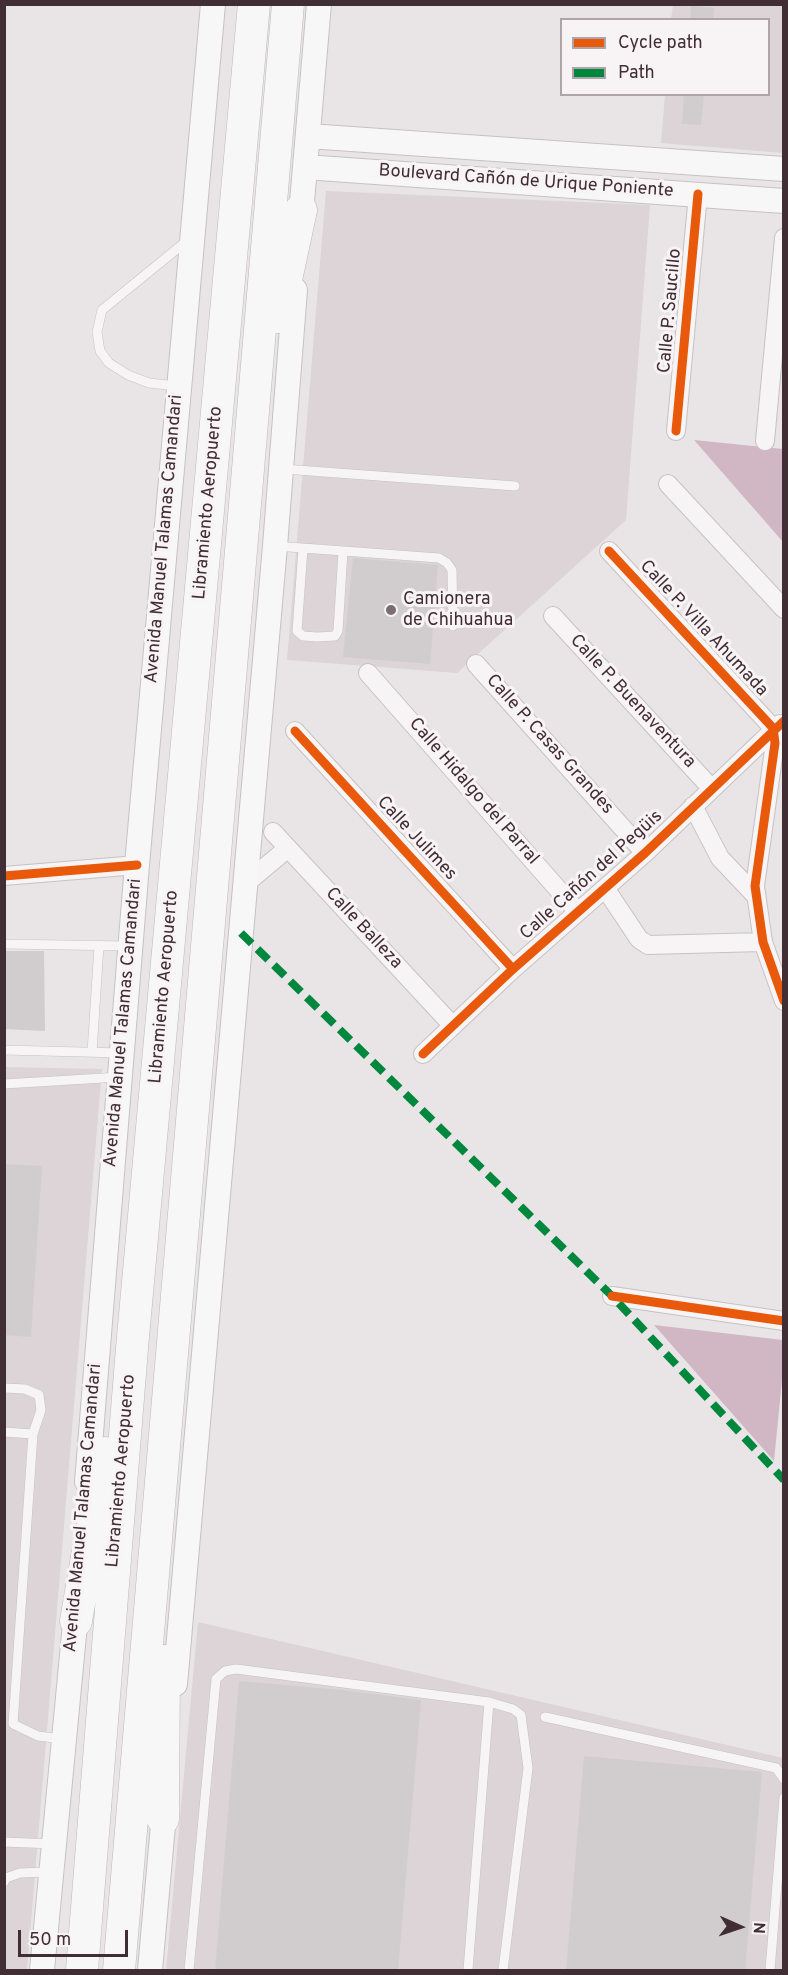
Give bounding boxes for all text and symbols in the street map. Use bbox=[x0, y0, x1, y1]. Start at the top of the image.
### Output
legend bbox=[560, 18, 770, 96]
text: Cycle path bbox=[618, 32, 703, 55]
text: Path bbox=[618, 62, 655, 85]
street label: Boulevard Cañón de Urique Poniente bbox=[378, 161, 674, 203]
street label: Calle P. Saucillo bbox=[655, 248, 687, 374]
street label: Avenida Manuel Talamas Camandari bbox=[142, 394, 188, 684]
street label: Libramiento Aeropuerto bbox=[190, 405, 228, 601]
street label: Calle P. Villa Ahumada bbox=[634, 556, 772, 702]
place label: Camionera de Chihuahua bbox=[403, 589, 513, 632]
marker: Camionera de Chihuahua bbox=[384, 603, 398, 617]
street label: Calle P. Buenaventura bbox=[565, 631, 699, 773]
street label: Calle P. Casas Grandes bbox=[481, 671, 617, 819]
street label: Calle Hidalgo del Parral bbox=[403, 714, 543, 870]
street label: Calle Julimes bbox=[372, 792, 460, 886]
street label: Calle Cañón del Pegüis bbox=[516, 806, 668, 946]
street label: Avenida Manuel Talamas Camandari bbox=[101, 878, 147, 1168]
street label: Calle Balleza bbox=[320, 884, 406, 974]
street label: Libramiento Aeropuerto bbox=[146, 889, 184, 1085]
street label: Avenida Manuel Talamas Camandari bbox=[61, 1363, 107, 1653]
street label: Libramiento Aeropuerto bbox=[103, 1373, 141, 1569]
north arrow bbox=[710, 1897, 770, 1957]
scale bar bbox=[21, 1918, 130, 1956]
text: N bbox=[748, 1922, 768, 1934]
text: 50 m bbox=[29, 1929, 71, 1952]

